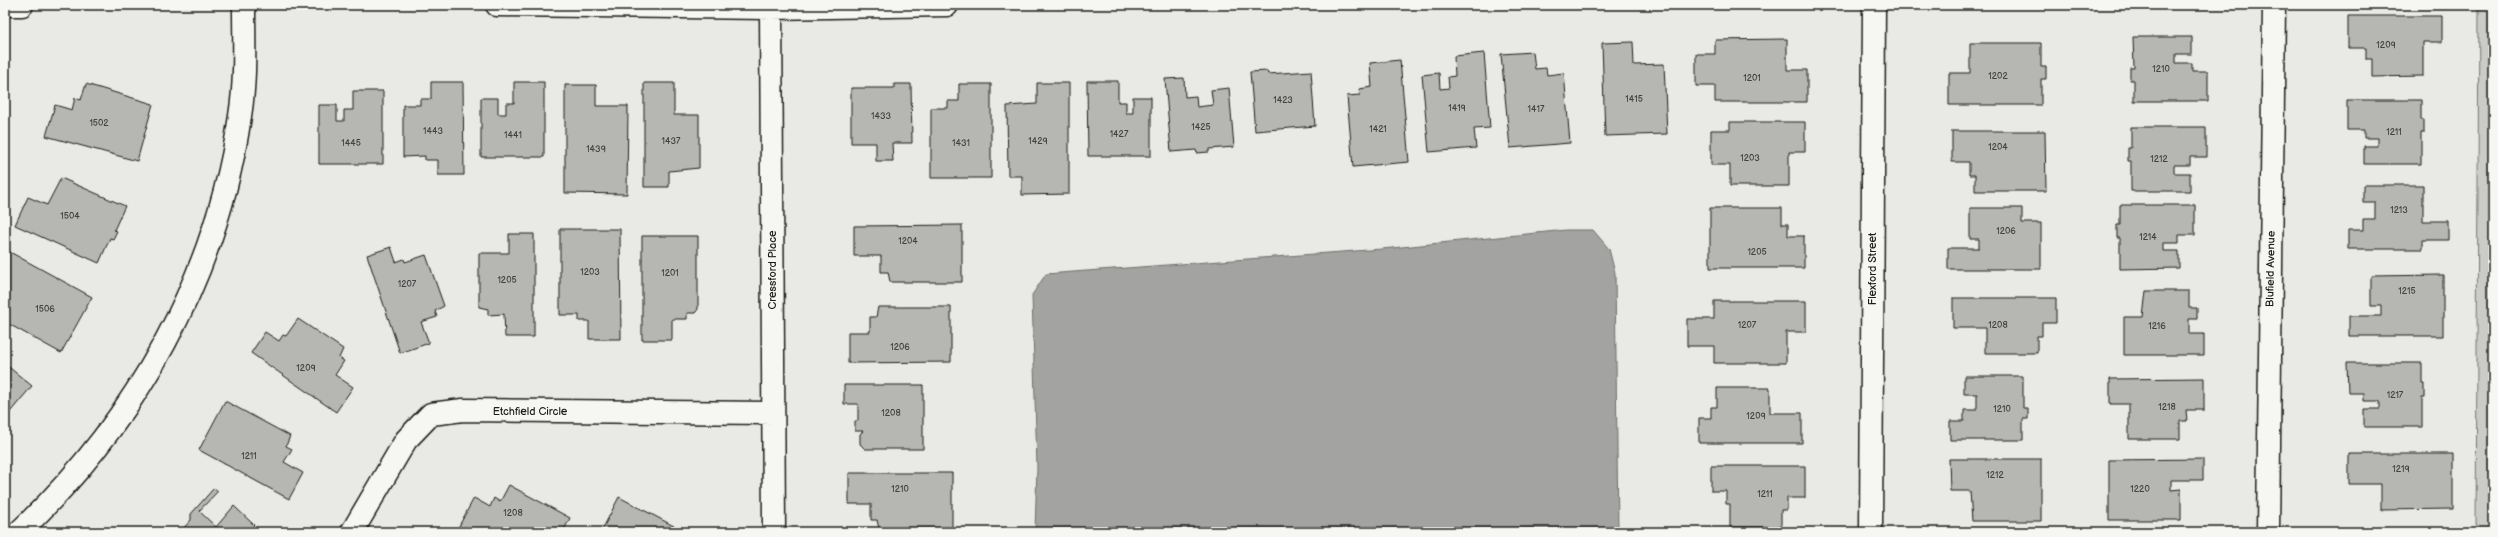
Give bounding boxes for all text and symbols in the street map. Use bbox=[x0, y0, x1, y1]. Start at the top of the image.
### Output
house number: 1209 bbox=[2376, 40, 2396, 51]
house number: 1210 bbox=[2152, 64, 2170, 75]
house number: 1202 bbox=[1988, 71, 2008, 82]
house number: 1201 bbox=[1743, 73, 1761, 84]
house number: 1415 bbox=[1625, 94, 1643, 105]
house number: 1423 bbox=[1273, 95, 1293, 106]
house number: 1419 bbox=[1448, 103, 1466, 114]
house number: 1417 bbox=[1528, 104, 1545, 115]
house number: 1433 bbox=[871, 111, 891, 122]
house number: 1502 bbox=[89, 118, 109, 129]
house number: 1425 bbox=[1191, 122, 1211, 133]
house number: 1421 bbox=[1369, 124, 1387, 135]
house number: 1443 bbox=[423, 126, 443, 137]
house number: 1211 bbox=[2386, 127, 2402, 138]
house number: 1427 bbox=[1110, 129, 1129, 140]
house number: 1441 bbox=[504, 130, 522, 141]
house number: 1437 bbox=[662, 136, 681, 147]
house number: 1429 bbox=[1028, 136, 1048, 147]
house number: 1445 bbox=[341, 138, 361, 149]
house number: 1431 bbox=[952, 138, 970, 149]
house number: 1204 bbox=[1988, 142, 2008, 153]
house number: 1439 bbox=[586, 144, 606, 155]
house number: 1203 bbox=[1740, 153, 1760, 164]
house number: 1212 bbox=[2150, 154, 2168, 165]
house number: 1213 bbox=[2390, 205, 2408, 216]
house number: 1504 bbox=[60, 211, 80, 222]
house number: 1206 bbox=[1996, 226, 2016, 237]
street label: Cressford Place bbox=[766, 230, 779, 310]
street label: Blufield Avenue bbox=[2263, 230, 2278, 307]
street label: Flexford Street bbox=[1866, 232, 1879, 305]
house number: 1214 bbox=[2139, 232, 2157, 243]
house number: 1204 bbox=[898, 236, 918, 247]
house number: 1205 bbox=[1747, 247, 1767, 258]
house number: 1203 bbox=[580, 267, 600, 278]
house number: 1201 bbox=[661, 268, 679, 279]
house number: 1205 bbox=[497, 275, 517, 286]
house number: 1207 bbox=[398, 279, 417, 290]
house number: 1215 bbox=[2398, 286, 2416, 297]
house number: 1506 bbox=[35, 304, 55, 315]
house number: 1207 bbox=[1738, 320, 1757, 331]
house number: 1208 bbox=[1988, 320, 2008, 331]
house number: 1216 bbox=[2148, 321, 2166, 332]
house number: 1206 bbox=[890, 342, 910, 353]
house number: 1209 bbox=[296, 363, 316, 374]
house number: 1217 bbox=[2387, 390, 2404, 401]
house number: 1218 bbox=[2158, 402, 2176, 413]
house number: 1210 bbox=[1993, 404, 2011, 415]
street label: Etchfield Circle bbox=[493, 405, 568, 418]
house number: 1208 bbox=[881, 408, 901, 419]
house number: 1209 bbox=[1746, 411, 1766, 422]
house number: 1211 bbox=[241, 451, 257, 462]
house number: 1219 bbox=[2392, 464, 2410, 475]
house number: 1212 bbox=[1986, 470, 2004, 481]
house number: 1210 bbox=[891, 484, 909, 495]
house number: 1220 bbox=[2130, 484, 2150, 495]
house number: 1211 bbox=[1757, 489, 1773, 500]
house number: 1208 bbox=[503, 508, 523, 519]

